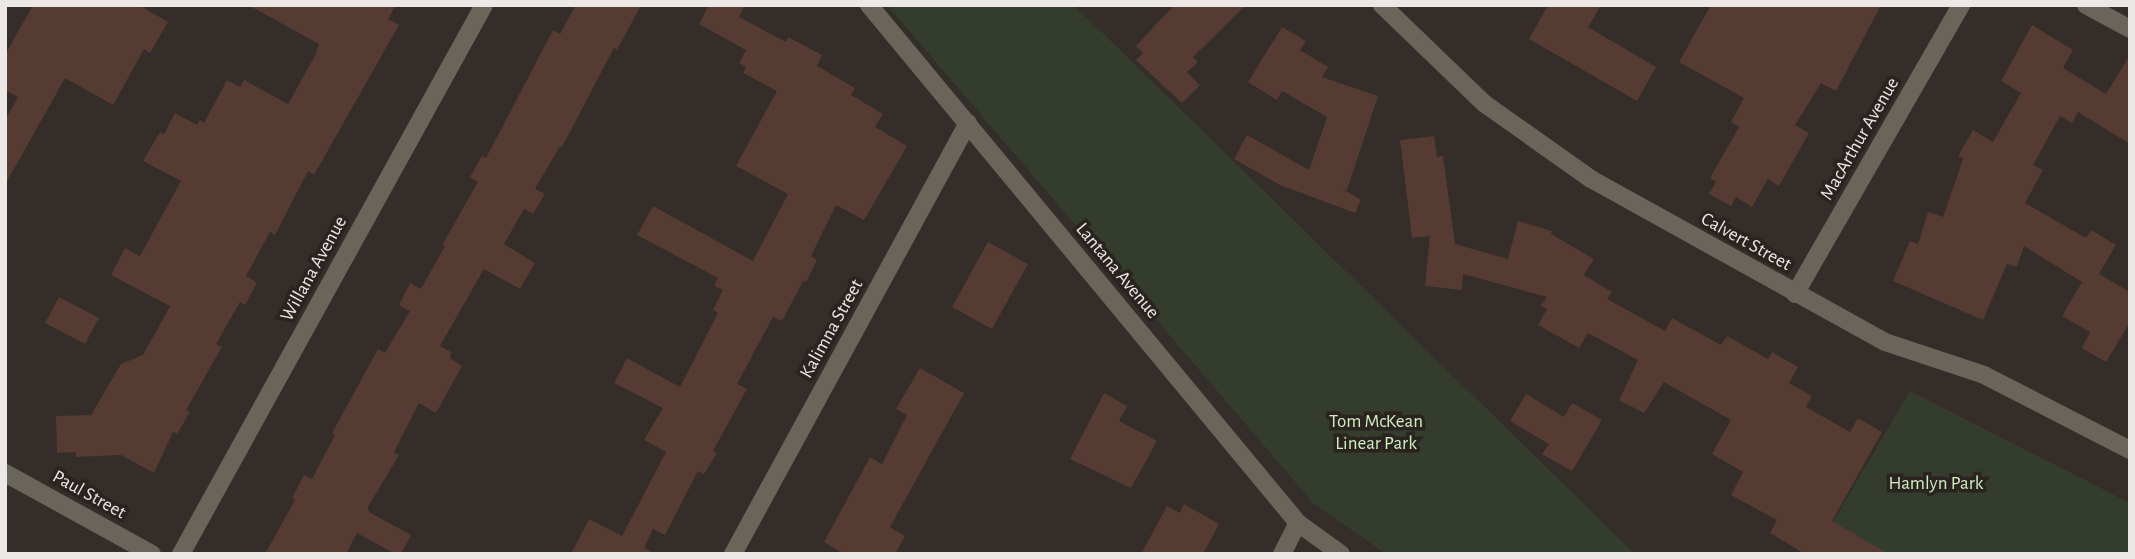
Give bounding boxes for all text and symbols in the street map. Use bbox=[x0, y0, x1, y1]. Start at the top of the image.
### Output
street label: MacArthur Avenue bbox=[1816, 74, 1904, 204]
street label: Calvert Street bbox=[1697, 208, 1795, 276]
street label: Willana Avenue bbox=[276, 212, 352, 326]
street label: Lantana Avenue bbox=[1070, 218, 1164, 324]
street label: Kalimna Street bbox=[795, 275, 869, 383]
park label: Tom McKean Linear Park bbox=[1329, 411, 1423, 455]
street label: Paul Street bbox=[48, 466, 130, 524]
park label: Hamlyn Park bbox=[1889, 473, 1983, 495]

